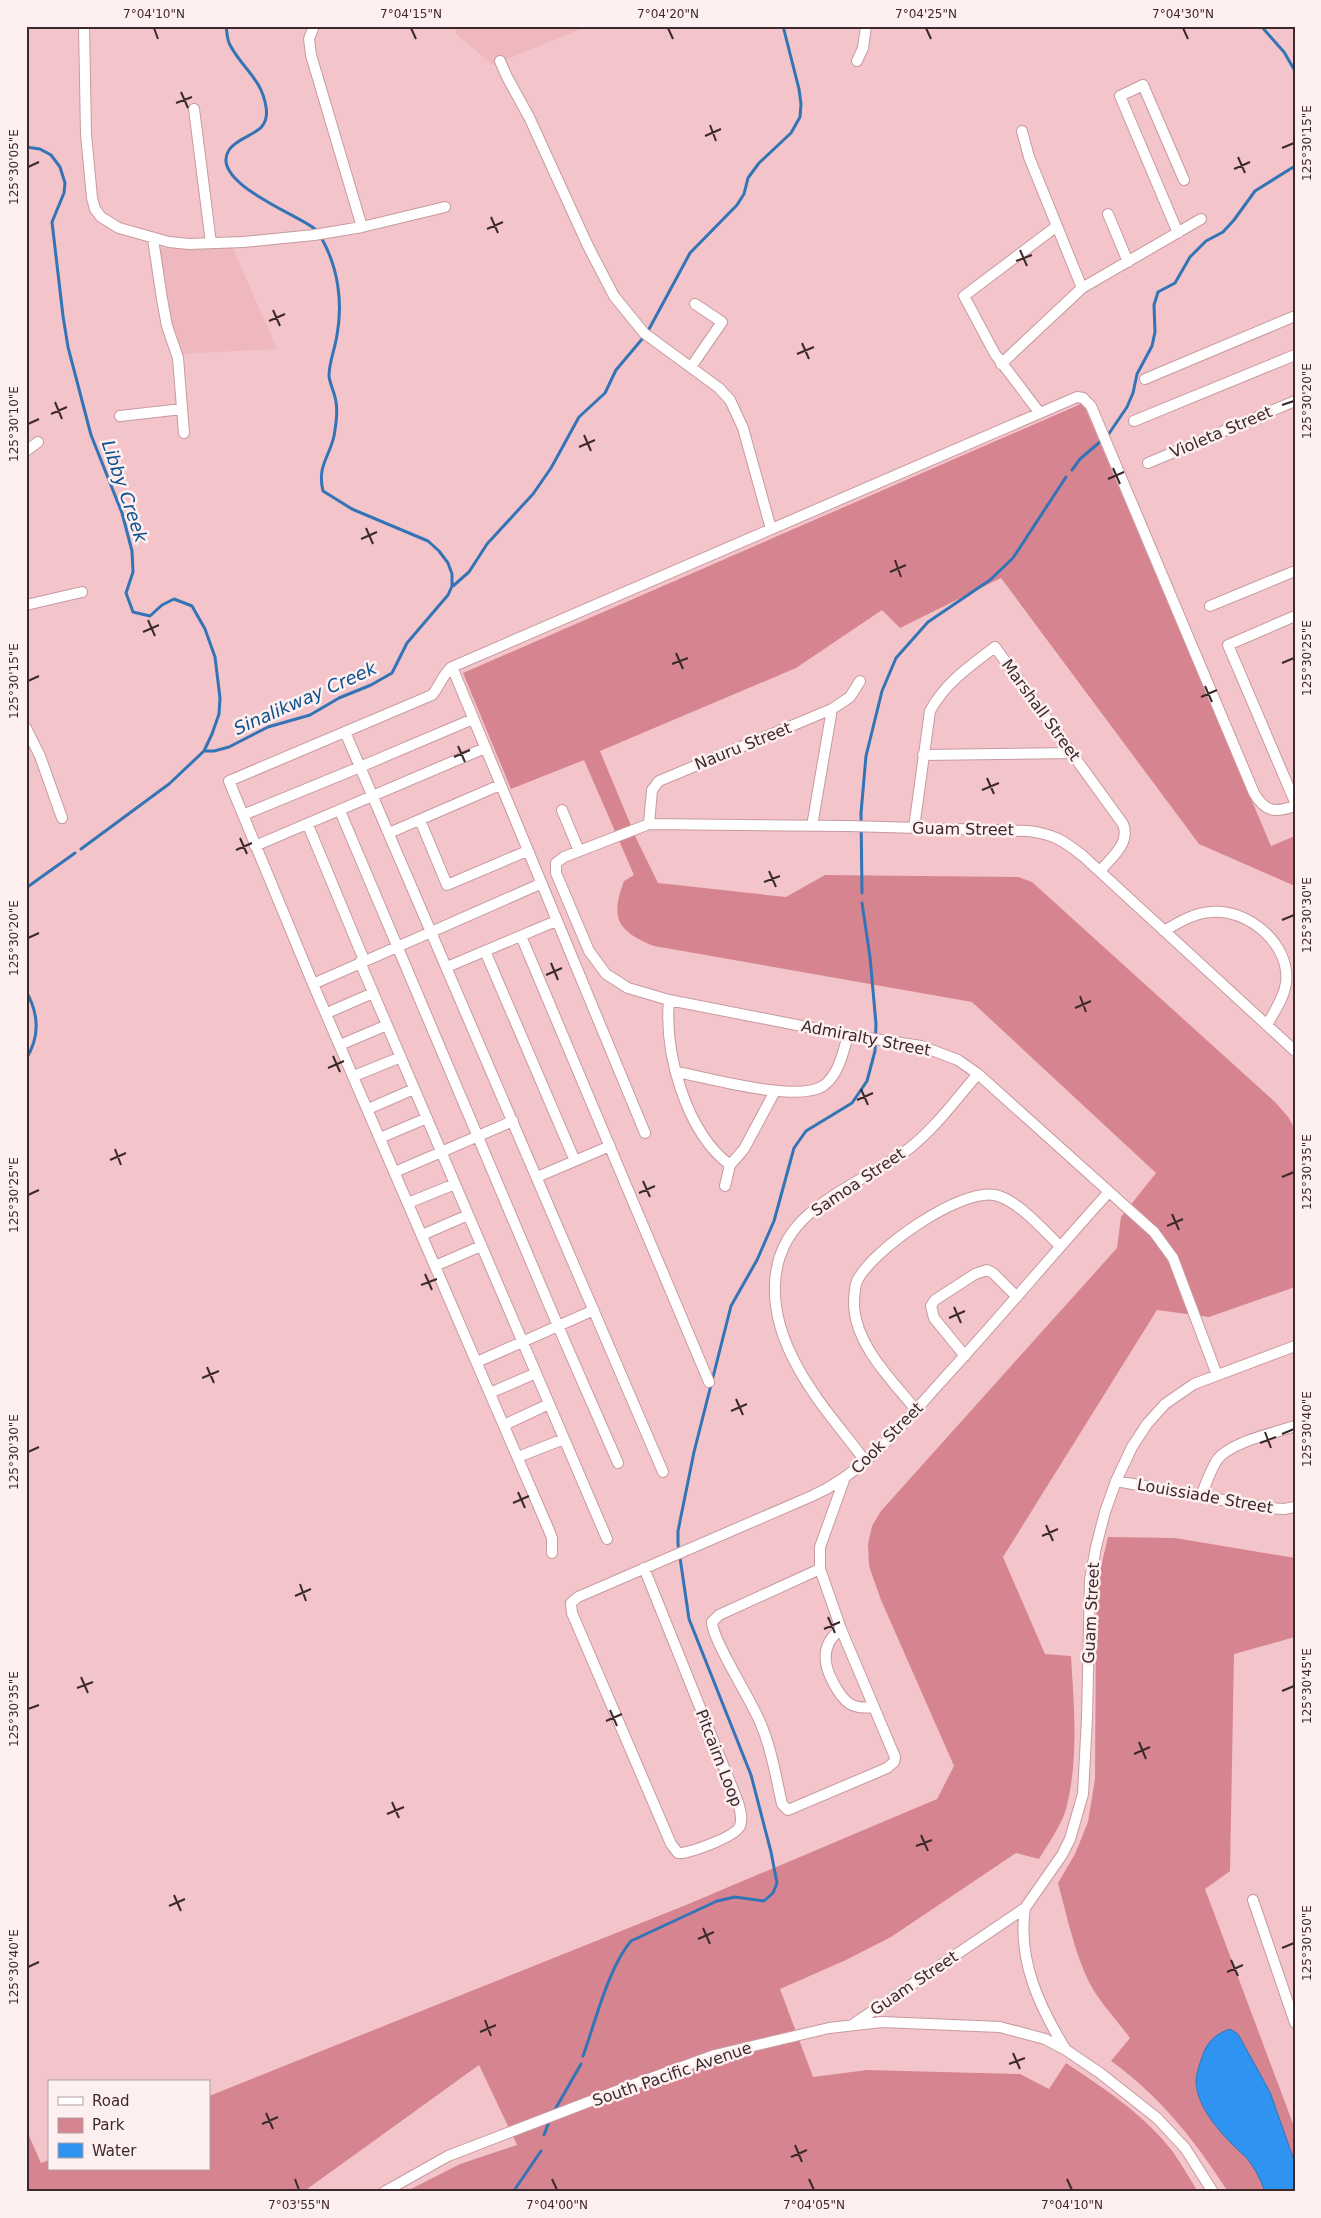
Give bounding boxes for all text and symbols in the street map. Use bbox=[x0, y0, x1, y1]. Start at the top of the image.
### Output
text: 7°04'10"N bbox=[123, 7, 185, 21]
text: 7°04'15"N bbox=[380, 7, 442, 21]
text: 7°04'20"N bbox=[637, 7, 699, 21]
text: 7°04'25"N bbox=[895, 7, 957, 21]
text: 7°04'30"N bbox=[1152, 7, 1214, 21]
text: 125°30'15"E bbox=[1300, 105, 1314, 181]
text: 125°30'05"E bbox=[7, 129, 21, 205]
text: 125°30'20"E bbox=[1300, 363, 1314, 439]
text: 125°30'10"E bbox=[7, 386, 21, 462]
street label: Violeta Street bbox=[1167, 402, 1275, 462]
water label: Libby Creek bbox=[98, 437, 153, 546]
text: 125°30'25"E bbox=[1300, 620, 1314, 696]
text: 125°30'15"E bbox=[7, 643, 21, 719]
street label: Marshall Street bbox=[998, 655, 1084, 765]
water label: Sinalikway Creek bbox=[230, 656, 381, 739]
street label: Nauru Street bbox=[692, 718, 794, 774]
street label: Guam Street bbox=[912, 819, 1014, 839]
text: 125°30'30"E bbox=[1300, 877, 1314, 953]
text: 125°30'20"E bbox=[7, 900, 21, 976]
street label: Admiralty Street bbox=[800, 1016, 932, 1060]
text: 125°30'35"E bbox=[1300, 1134, 1314, 1210]
street label: Samoa Street bbox=[808, 1144, 908, 1220]
text: 125°30'25"E bbox=[7, 1157, 21, 1233]
text: 125°30'40"E bbox=[1300, 1391, 1314, 1467]
street label: Cook Street bbox=[847, 1398, 927, 1478]
text: 125°30'30"E bbox=[7, 1414, 21, 1490]
street label: Louissiade Street bbox=[1136, 1475, 1274, 1517]
street label: Guam Street bbox=[1079, 1562, 1103, 1664]
text: 125°30'45"E bbox=[1300, 1648, 1314, 1724]
text: 125°30'35"E bbox=[7, 1671, 21, 1747]
street label: Pitcairn Loop bbox=[692, 1707, 746, 1809]
text: 125°30'50"E bbox=[1300, 1905, 1314, 1981]
text: 125°30'40"E bbox=[7, 1929, 21, 2005]
street label: Guam Street bbox=[867, 1947, 961, 2019]
street label: South Pacific Avenue bbox=[590, 2038, 754, 2110]
legend bbox=[48, 2080, 210, 2170]
text: Road bbox=[92, 2092, 130, 2110]
text: Park bbox=[92, 2116, 125, 2134]
text: Water bbox=[92, 2142, 137, 2160]
text: 7°03'55"N bbox=[268, 2198, 330, 2212]
text: 7°04'00"N bbox=[526, 2198, 588, 2212]
text: 7°04'05"N bbox=[783, 2198, 845, 2212]
text: 7°04'10"N bbox=[1041, 2198, 1103, 2212]

